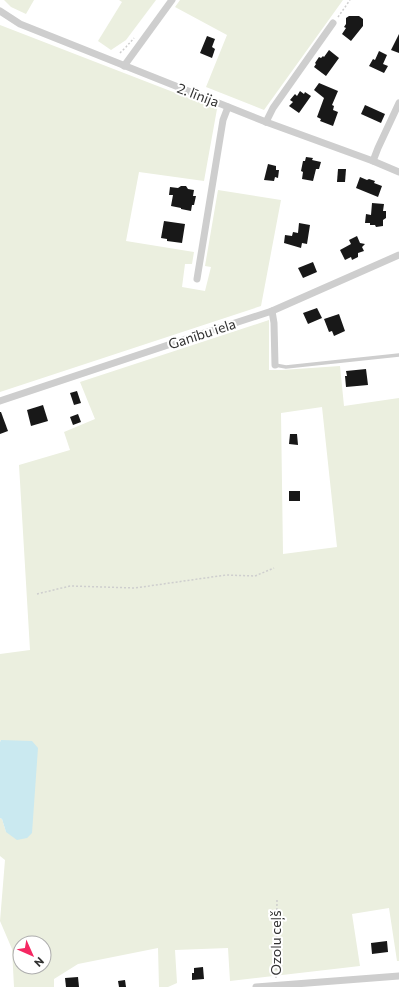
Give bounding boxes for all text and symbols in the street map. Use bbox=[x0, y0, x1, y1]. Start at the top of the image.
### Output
street label: 2. līnija bbox=[175, 79, 221, 110]
street label: Ganību iela bbox=[166, 315, 238, 352]
street label: Ozolu ceļš bbox=[267, 910, 285, 976]
north arrow bbox=[12, 935, 52, 975]
text: N bbox=[32, 955, 47, 970]

